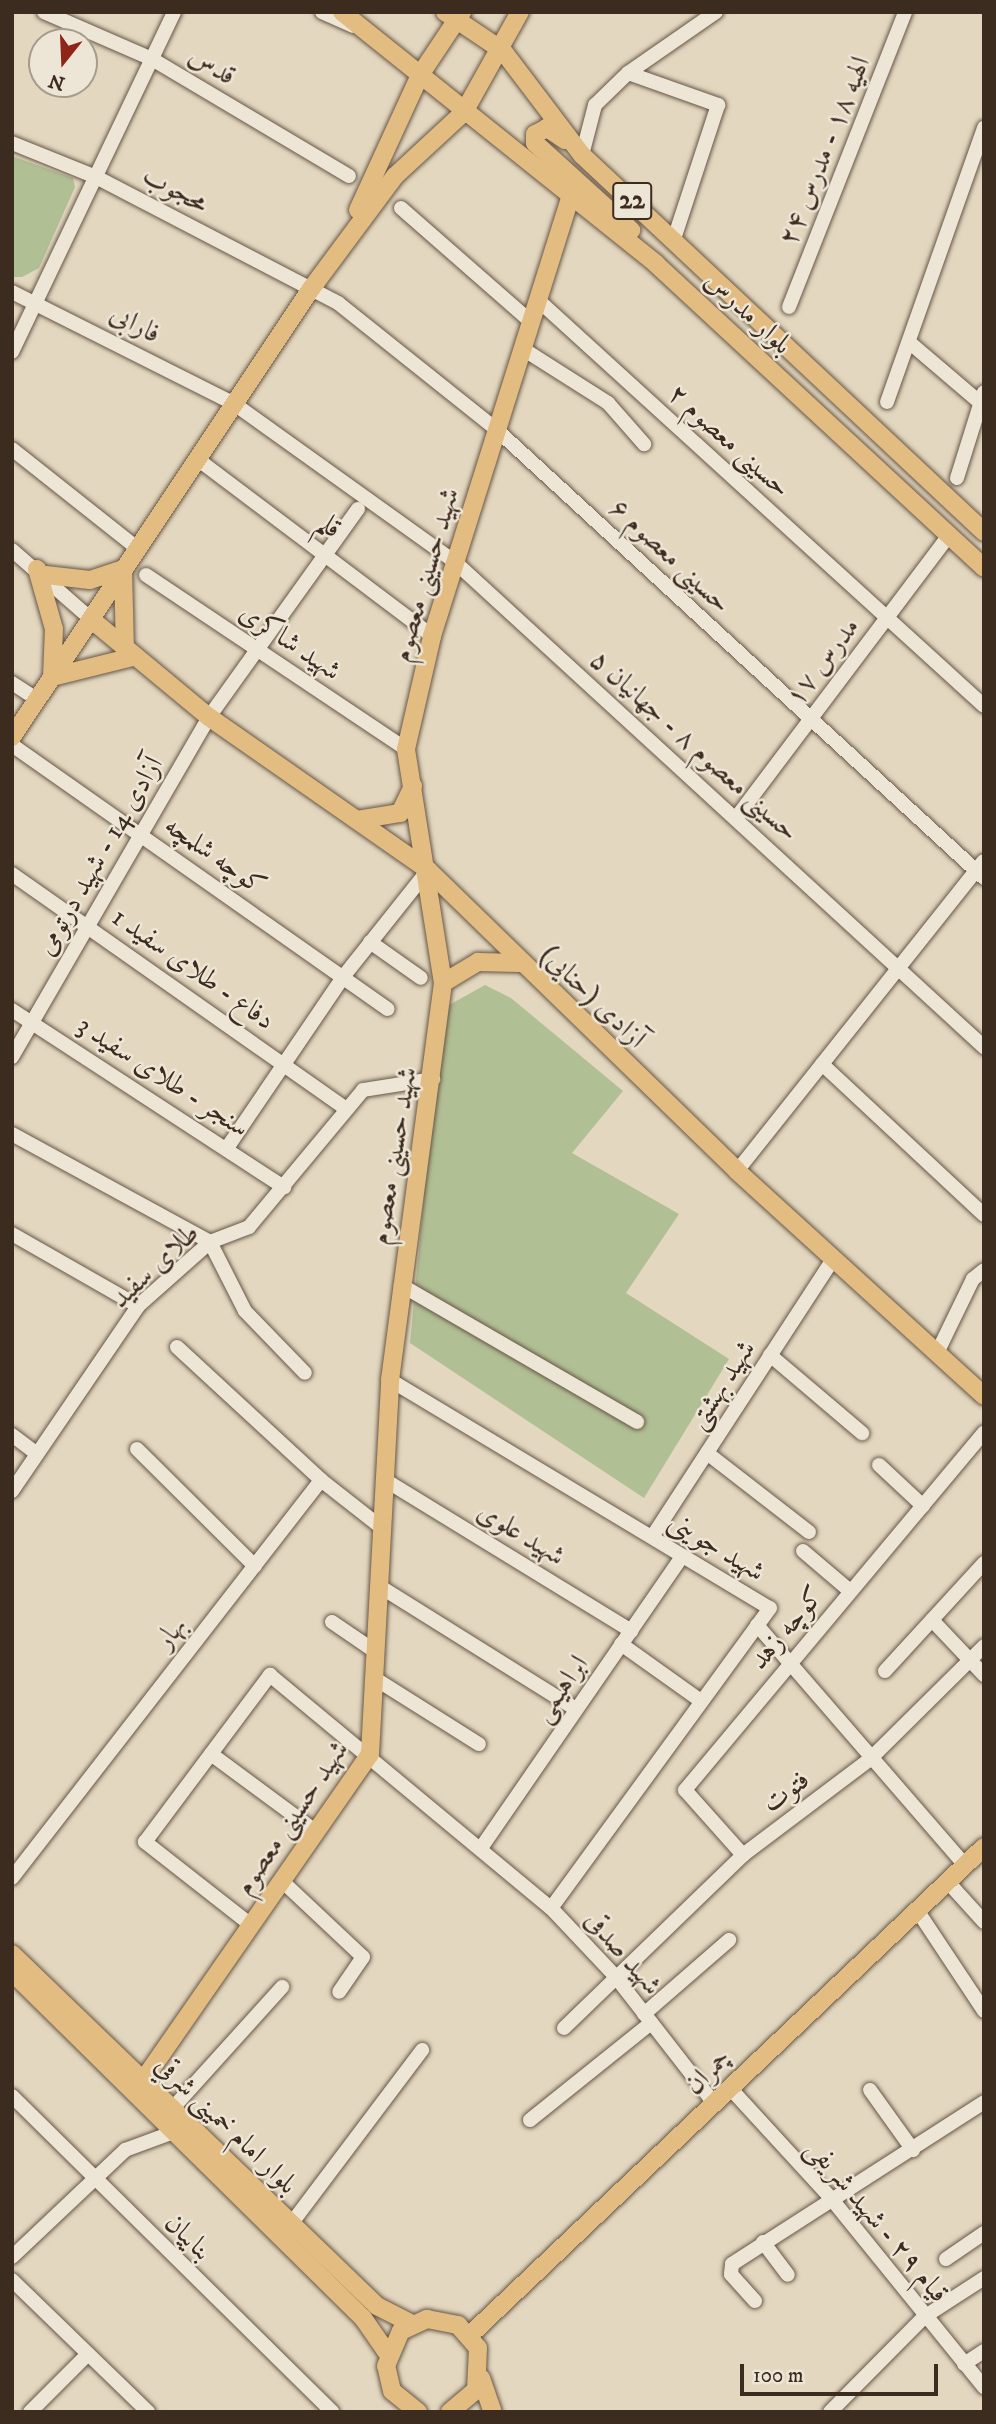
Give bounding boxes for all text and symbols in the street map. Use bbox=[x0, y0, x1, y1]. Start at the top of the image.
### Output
north arrow bbox=[28, 28, 98, 98]
street label: قدس bbox=[182, 39, 242, 93]
street label: الهیه ۱۸ - مدرس ۲۴ bbox=[772, 52, 878, 250]
text: N bbox=[46, 68, 68, 95]
street label: محجوب bbox=[136, 159, 214, 221]
road number: 22 bbox=[611, 178, 653, 224]
street label: بلوار مدرس bbox=[697, 264, 799, 362]
street label: فارابی bbox=[104, 297, 166, 351]
street label: حسینی معصوم ۲ bbox=[661, 377, 797, 505]
street label: شهید حسینی معصوم bbox=[385, 484, 467, 666]
street label: حسینی معصوم ۶ bbox=[602, 491, 738, 621]
street label: قلم bbox=[310, 506, 348, 546]
street label: شهید شاکری bbox=[233, 596, 347, 688]
street label: مدرس ۱۷ bbox=[779, 611, 867, 713]
street label: حسینی معصوم ۸ - جهانیان ۵ bbox=[583, 643, 805, 849]
street label: آزادی 14 - شهید درتومی bbox=[29, 750, 171, 962]
street label: کوچه شلمچه bbox=[158, 809, 272, 903]
street label: دفاع - طلای سفید 1 bbox=[105, 900, 281, 1038]
street label: آزادی (حنایی) bbox=[533, 938, 653, 1056]
street label: سنجر - طلای سفید 3 bbox=[71, 1009, 255, 1145]
street label: شهید حسینی معصوم bbox=[363, 1065, 425, 1247]
street label: طلای سفید bbox=[104, 1217, 206, 1315]
street label: شهید بهشتی bbox=[681, 1334, 763, 1436]
street label: شهید علوی bbox=[471, 1495, 571, 1573]
street label: شهید جوینی bbox=[661, 1505, 771, 1589]
street label: کوچه زهد bbox=[742, 1579, 832, 1677]
street label: بهار bbox=[148, 1610, 194, 1656]
street label: ابراهیمی bbox=[526, 1649, 596, 1729]
street label: شهید حسینی معصوم bbox=[228, 1734, 356, 1902]
street label: فتوت bbox=[756, 1763, 816, 1821]
street label: شهید صدقی bbox=[577, 1904, 669, 2002]
street label: چمران bbox=[678, 2042, 738, 2102]
street label: بلوار امام خمینی شرقي bbox=[148, 2049, 304, 2201]
street label: قیام ۲۹ - شهید شریفی bbox=[799, 2132, 955, 2310]
street label: بناییان bbox=[157, 2206, 219, 2268]
scale bar bbox=[744, 2350, 942, 2394]
text: 100 m bbox=[753, 2363, 804, 2389]

